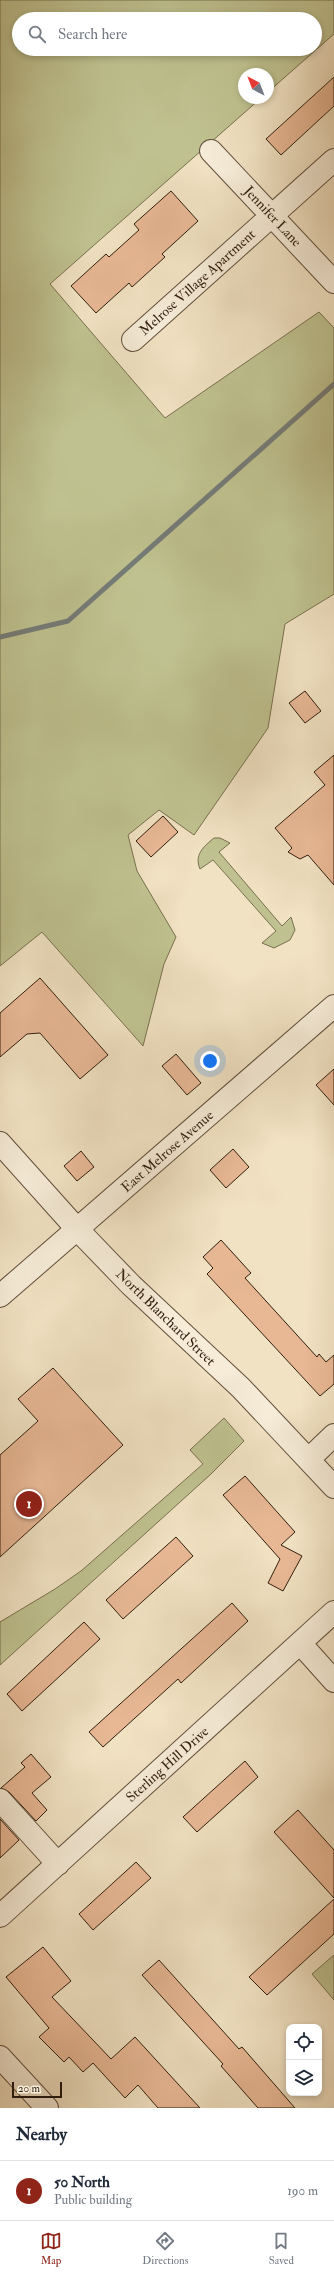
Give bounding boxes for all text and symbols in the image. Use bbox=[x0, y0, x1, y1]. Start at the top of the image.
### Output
search box bbox=[12, 12, 322, 56]
icon: search bbox=[26, 23, 48, 45]
text: Search here bbox=[58, 25, 127, 44]
north arrow bbox=[238, 68, 274, 104]
street label: Jennifer Lane bbox=[240, 182, 305, 250]
street label: Melrose Village Apartment bbox=[136, 225, 260, 340]
your location bbox=[200, 1051, 220, 1071]
street label: East Melrose Avenue bbox=[118, 1107, 217, 1196]
street label: North Blanchard Street bbox=[112, 1265, 219, 1370]
pin: 1 bbox=[16, 1489, 42, 1519]
street label: Sterling Hill Drive bbox=[123, 1723, 212, 1806]
map controls bbox=[286, 2024, 322, 2096]
button: locate bbox=[286, 2024, 322, 2060]
button: layers bbox=[286, 2060, 322, 2096]
scale bar bbox=[12, 2080, 62, 2099]
text: 20 m bbox=[18, 2082, 40, 2095]
text: Nearby bbox=[16, 2124, 67, 2145]
text: 50 North bbox=[54, 2173, 110, 2192]
text: 1 bbox=[27, 2183, 31, 2199]
text: 190 m bbox=[287, 2183, 318, 2199]
text: Public building bbox=[54, 2192, 132, 2208]
tab: Map bbox=[40, 2230, 62, 2267]
tab: Directions bbox=[142, 2230, 189, 2267]
tab: Saved bbox=[269, 2230, 294, 2267]

